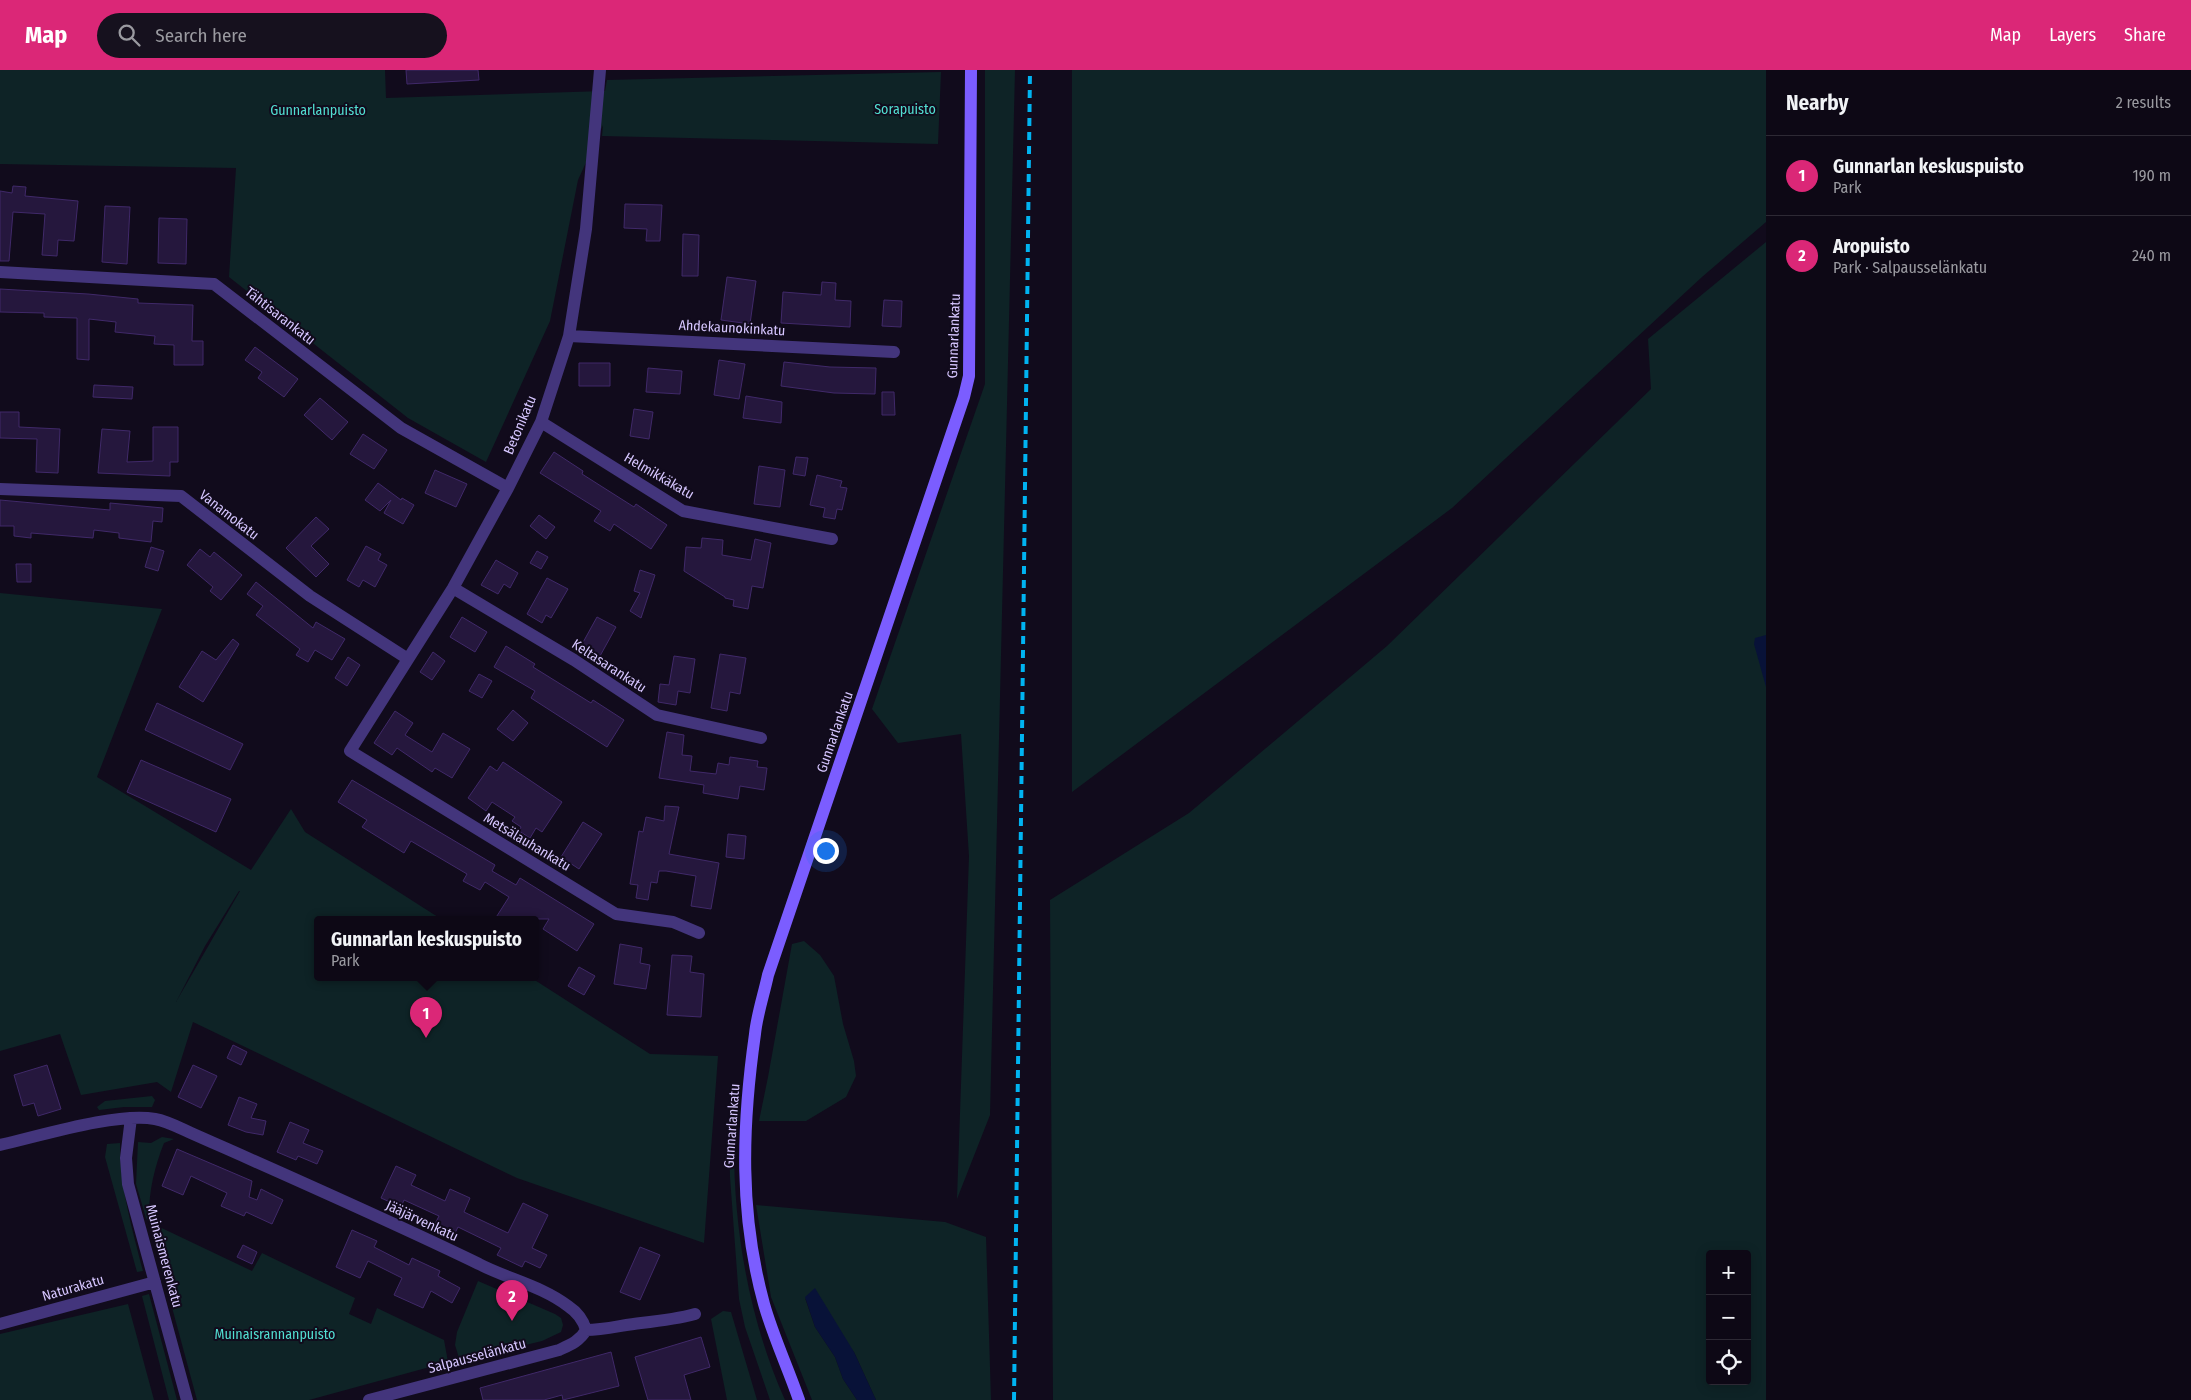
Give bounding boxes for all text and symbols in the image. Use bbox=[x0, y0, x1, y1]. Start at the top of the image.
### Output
search box bbox=[97, 13, 447, 58]
text: Map bbox=[25, 21, 67, 49]
icon: search bbox=[115, 21, 143, 49]
text: Search here bbox=[155, 24, 247, 47]
text: Map bbox=[1990, 24, 2021, 46]
text: Layers bbox=[2049, 24, 2096, 46]
text: Share bbox=[2124, 24, 2166, 46]
text: Nearby bbox=[1786, 90, 1848, 116]
text: 2 results bbox=[2116, 93, 2171, 112]
park label: Sorapuisto bbox=[874, 101, 936, 118]
park label: Gunnarlanpuisto bbox=[270, 102, 366, 119]
text: Gunnarlan keskuspuisto bbox=[1833, 155, 2024, 178]
text: 1 bbox=[1799, 166, 1805, 185]
text: 190 m bbox=[2133, 166, 2171, 185]
text: Park bbox=[1833, 178, 1861, 197]
text: Aropuisto bbox=[1833, 235, 1910, 258]
text: 2 bbox=[1798, 246, 1806, 265]
text: 240 m bbox=[2132, 246, 2171, 265]
text: Park · Salpausselänkatu bbox=[1833, 258, 1987, 277]
street label: Tähtisarankatu bbox=[241, 283, 319, 349]
street label: Gunnarlankatu bbox=[944, 293, 964, 379]
street label: Ahdekaunokinkatu bbox=[678, 317, 786, 339]
street label: Betonikatu bbox=[500, 393, 540, 457]
street label: Helmikkäkatu bbox=[621, 449, 697, 503]
street label: Vanamokatu bbox=[196, 486, 262, 544]
street label: Keltasarankatu bbox=[568, 636, 650, 696]
street label: Gunnarlankatu bbox=[813, 689, 857, 775]
street label: Metsälauhankatu bbox=[480, 809, 574, 875]
your location bbox=[813, 838, 839, 864]
popup bbox=[314, 916, 539, 981]
text: Gunnarlan keskuspuisto bbox=[331, 928, 522, 951]
text: Park bbox=[331, 951, 360, 970]
pin: 1 bbox=[410, 997, 442, 1038]
street label: Gunnarlankatu bbox=[721, 1083, 743, 1169]
street label: Jääjärvenkatu bbox=[383, 1197, 461, 1245]
street label: Muinaismerenkatu bbox=[142, 1203, 186, 1309]
map controls bbox=[1706, 1250, 1751, 1385]
button: + bbox=[1706, 1250, 1751, 1295]
street label: Naturakatu bbox=[40, 1271, 106, 1305]
pin: 2 bbox=[496, 1280, 528, 1321]
button: − bbox=[1706, 1295, 1751, 1340]
park label: Muinaisrannanpuisto bbox=[215, 1326, 335, 1343]
street label: Salpausselänkatu bbox=[426, 1335, 528, 1377]
button: locate bbox=[1706, 1340, 1751, 1385]

